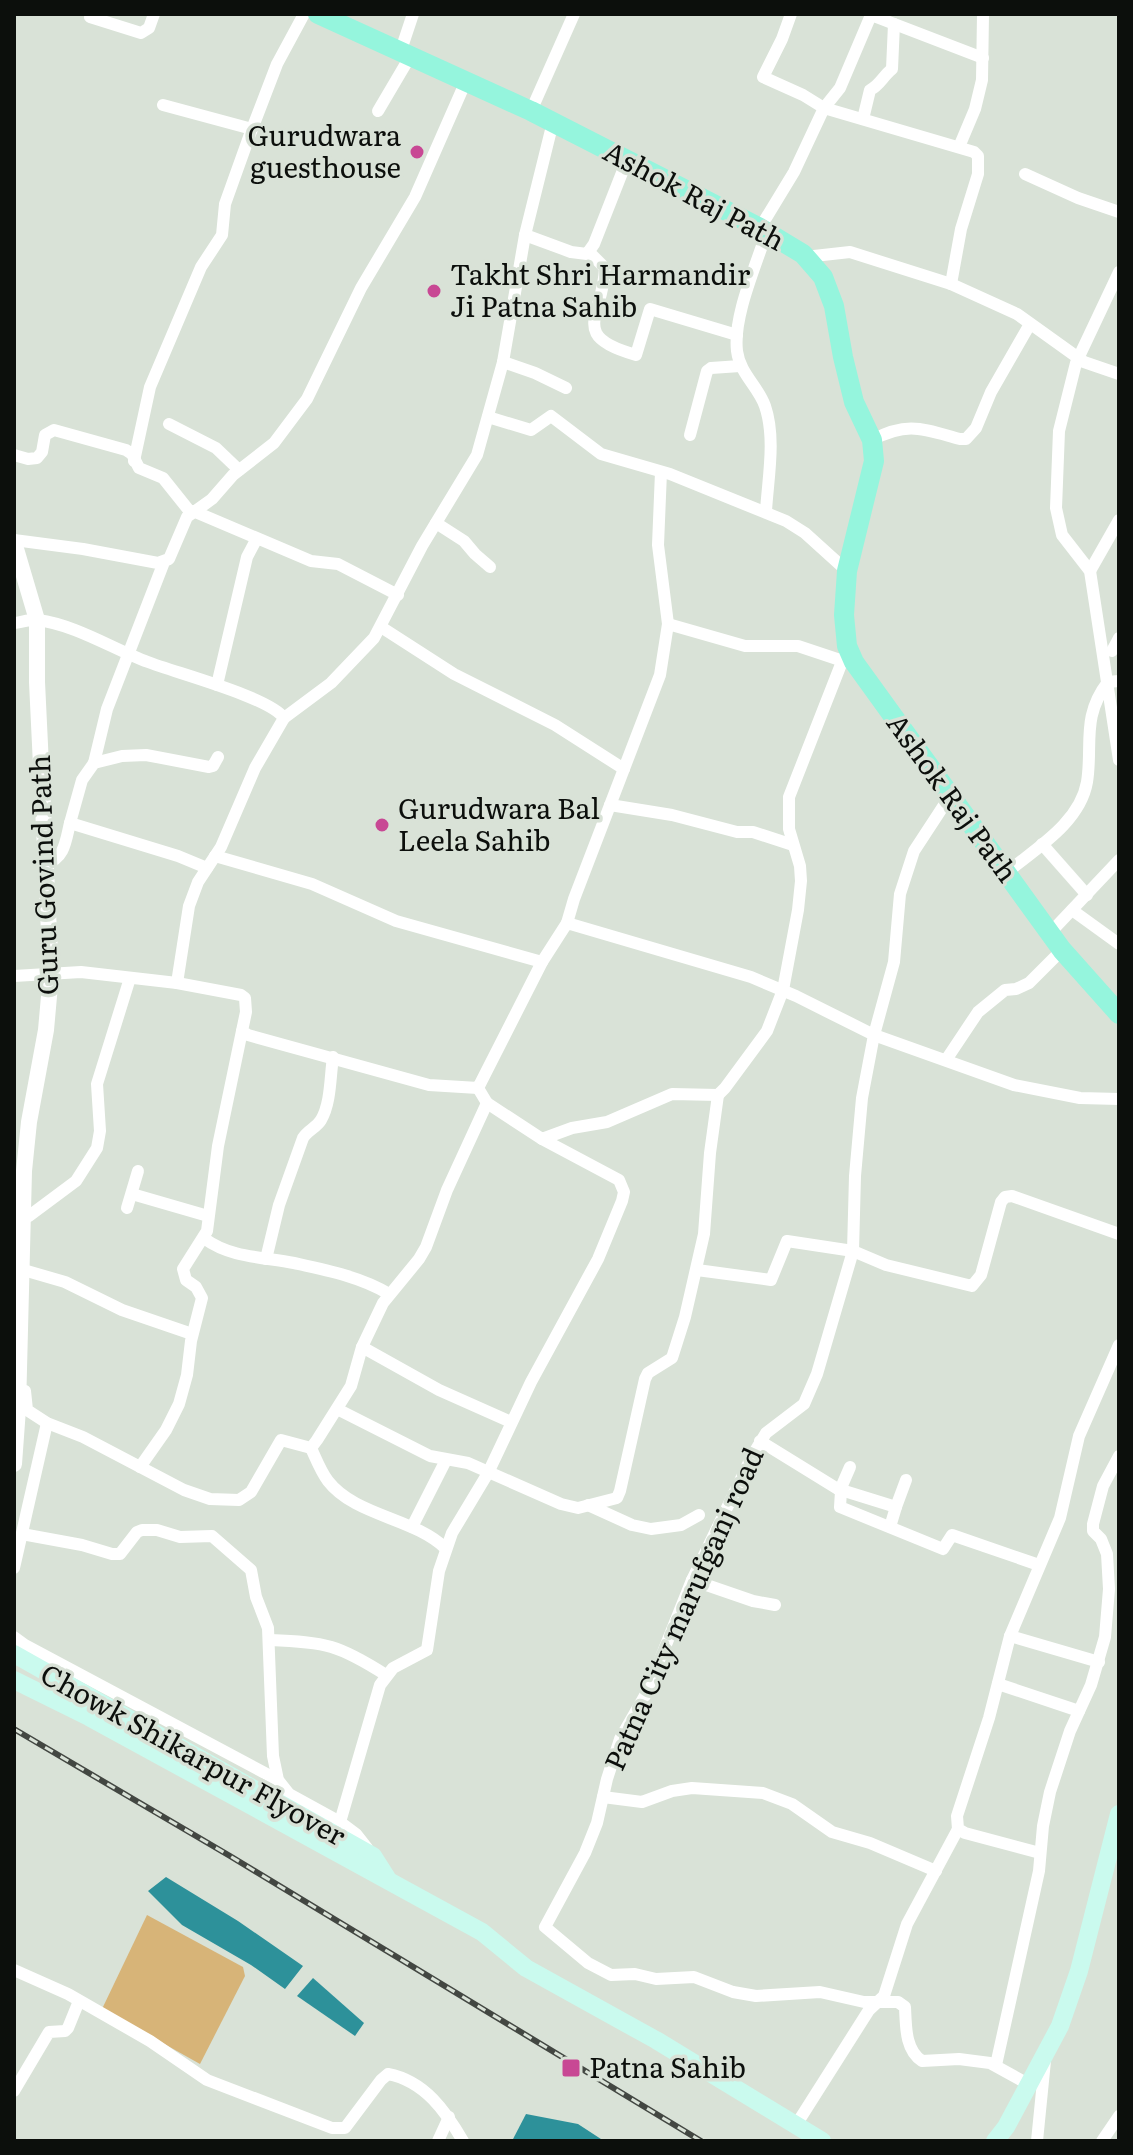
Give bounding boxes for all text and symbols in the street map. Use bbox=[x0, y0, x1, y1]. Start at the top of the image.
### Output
place label: Gurudwara guesthouse bbox=[248, 113, 401, 187]
street label: Ashok Raj Path bbox=[597, 129, 793, 260]
marker: Gurudwara guesthouse bbox=[408, 143, 426, 161]
place label: Takht Shri Harmandir Ji Patna Sahib bbox=[450, 252, 751, 326]
marker: Takht Shri Harmandir Ji Patna Sahib bbox=[425, 282, 443, 300]
street label: Ashok Raj Path bbox=[878, 704, 1029, 890]
street label: Guru Govind Path bbox=[17, 754, 67, 996]
place label: Gurudwara Bal Leela Sahib bbox=[398, 786, 600, 860]
marker: Gurudwara Bal Leela Sahib bbox=[373, 816, 391, 834]
street label: Patna City marufganj road bbox=[592, 1440, 772, 1777]
street label: Chowk Shikarpur Flyover bbox=[34, 1652, 355, 1855]
place label: Patna Sahib bbox=[589, 2045, 746, 2087]
marker: Patna Sahib bbox=[560, 2057, 582, 2079]

